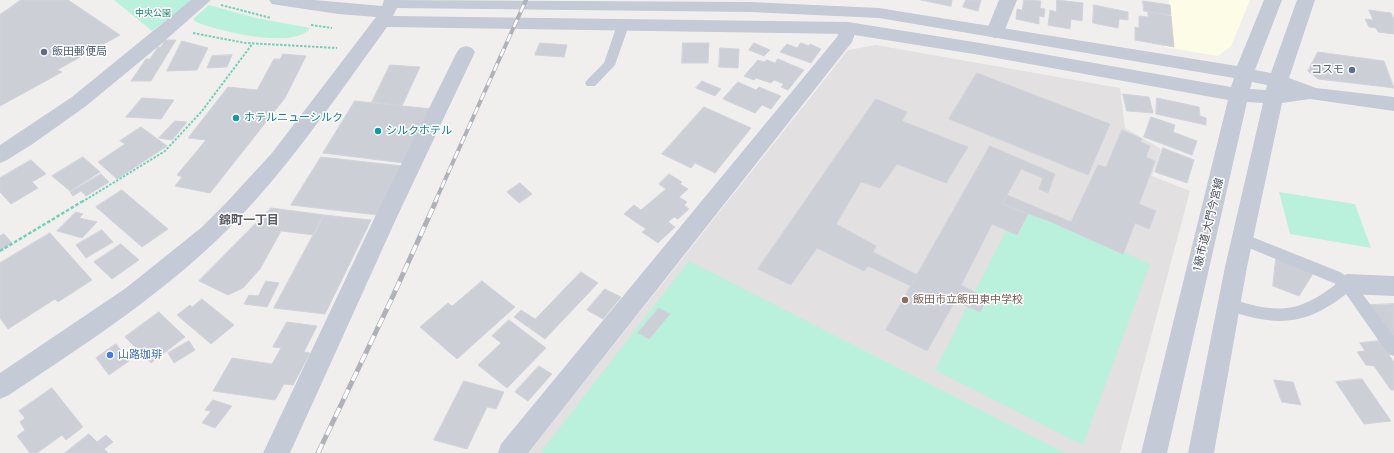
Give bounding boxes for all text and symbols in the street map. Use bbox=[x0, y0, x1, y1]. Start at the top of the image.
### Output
park label: 中央公園 bbox=[135, 9, 171, 19]
place label: 飯田郵便局 bbox=[52, 45, 107, 59]
marker: 飯田郵便局 bbox=[39, 47, 49, 57]
place label: コスモ bbox=[1311, 63, 1344, 77]
marker: コスモ bbox=[1347, 65, 1357, 75]
place label: ホテルニューシルク bbox=[244, 111, 343, 125]
marker: ホテルニューシルク bbox=[231, 113, 241, 123]
place label: シルクホテル bbox=[386, 124, 452, 138]
marker: シルクホテル bbox=[373, 126, 383, 136]
street label: 1級市道 大門今宮線 bbox=[1191, 177, 1227, 273]
district label: 錦町一丁目 bbox=[219, 214, 279, 228]
place label: 飯田市立飯田東中学校 bbox=[913, 293, 1023, 307]
marker: 飯田市立飯田東中学校 bbox=[900, 295, 910, 305]
place label: 山路珈琲 bbox=[118, 348, 162, 362]
marker: 山路珈琲 bbox=[105, 350, 115, 360]

